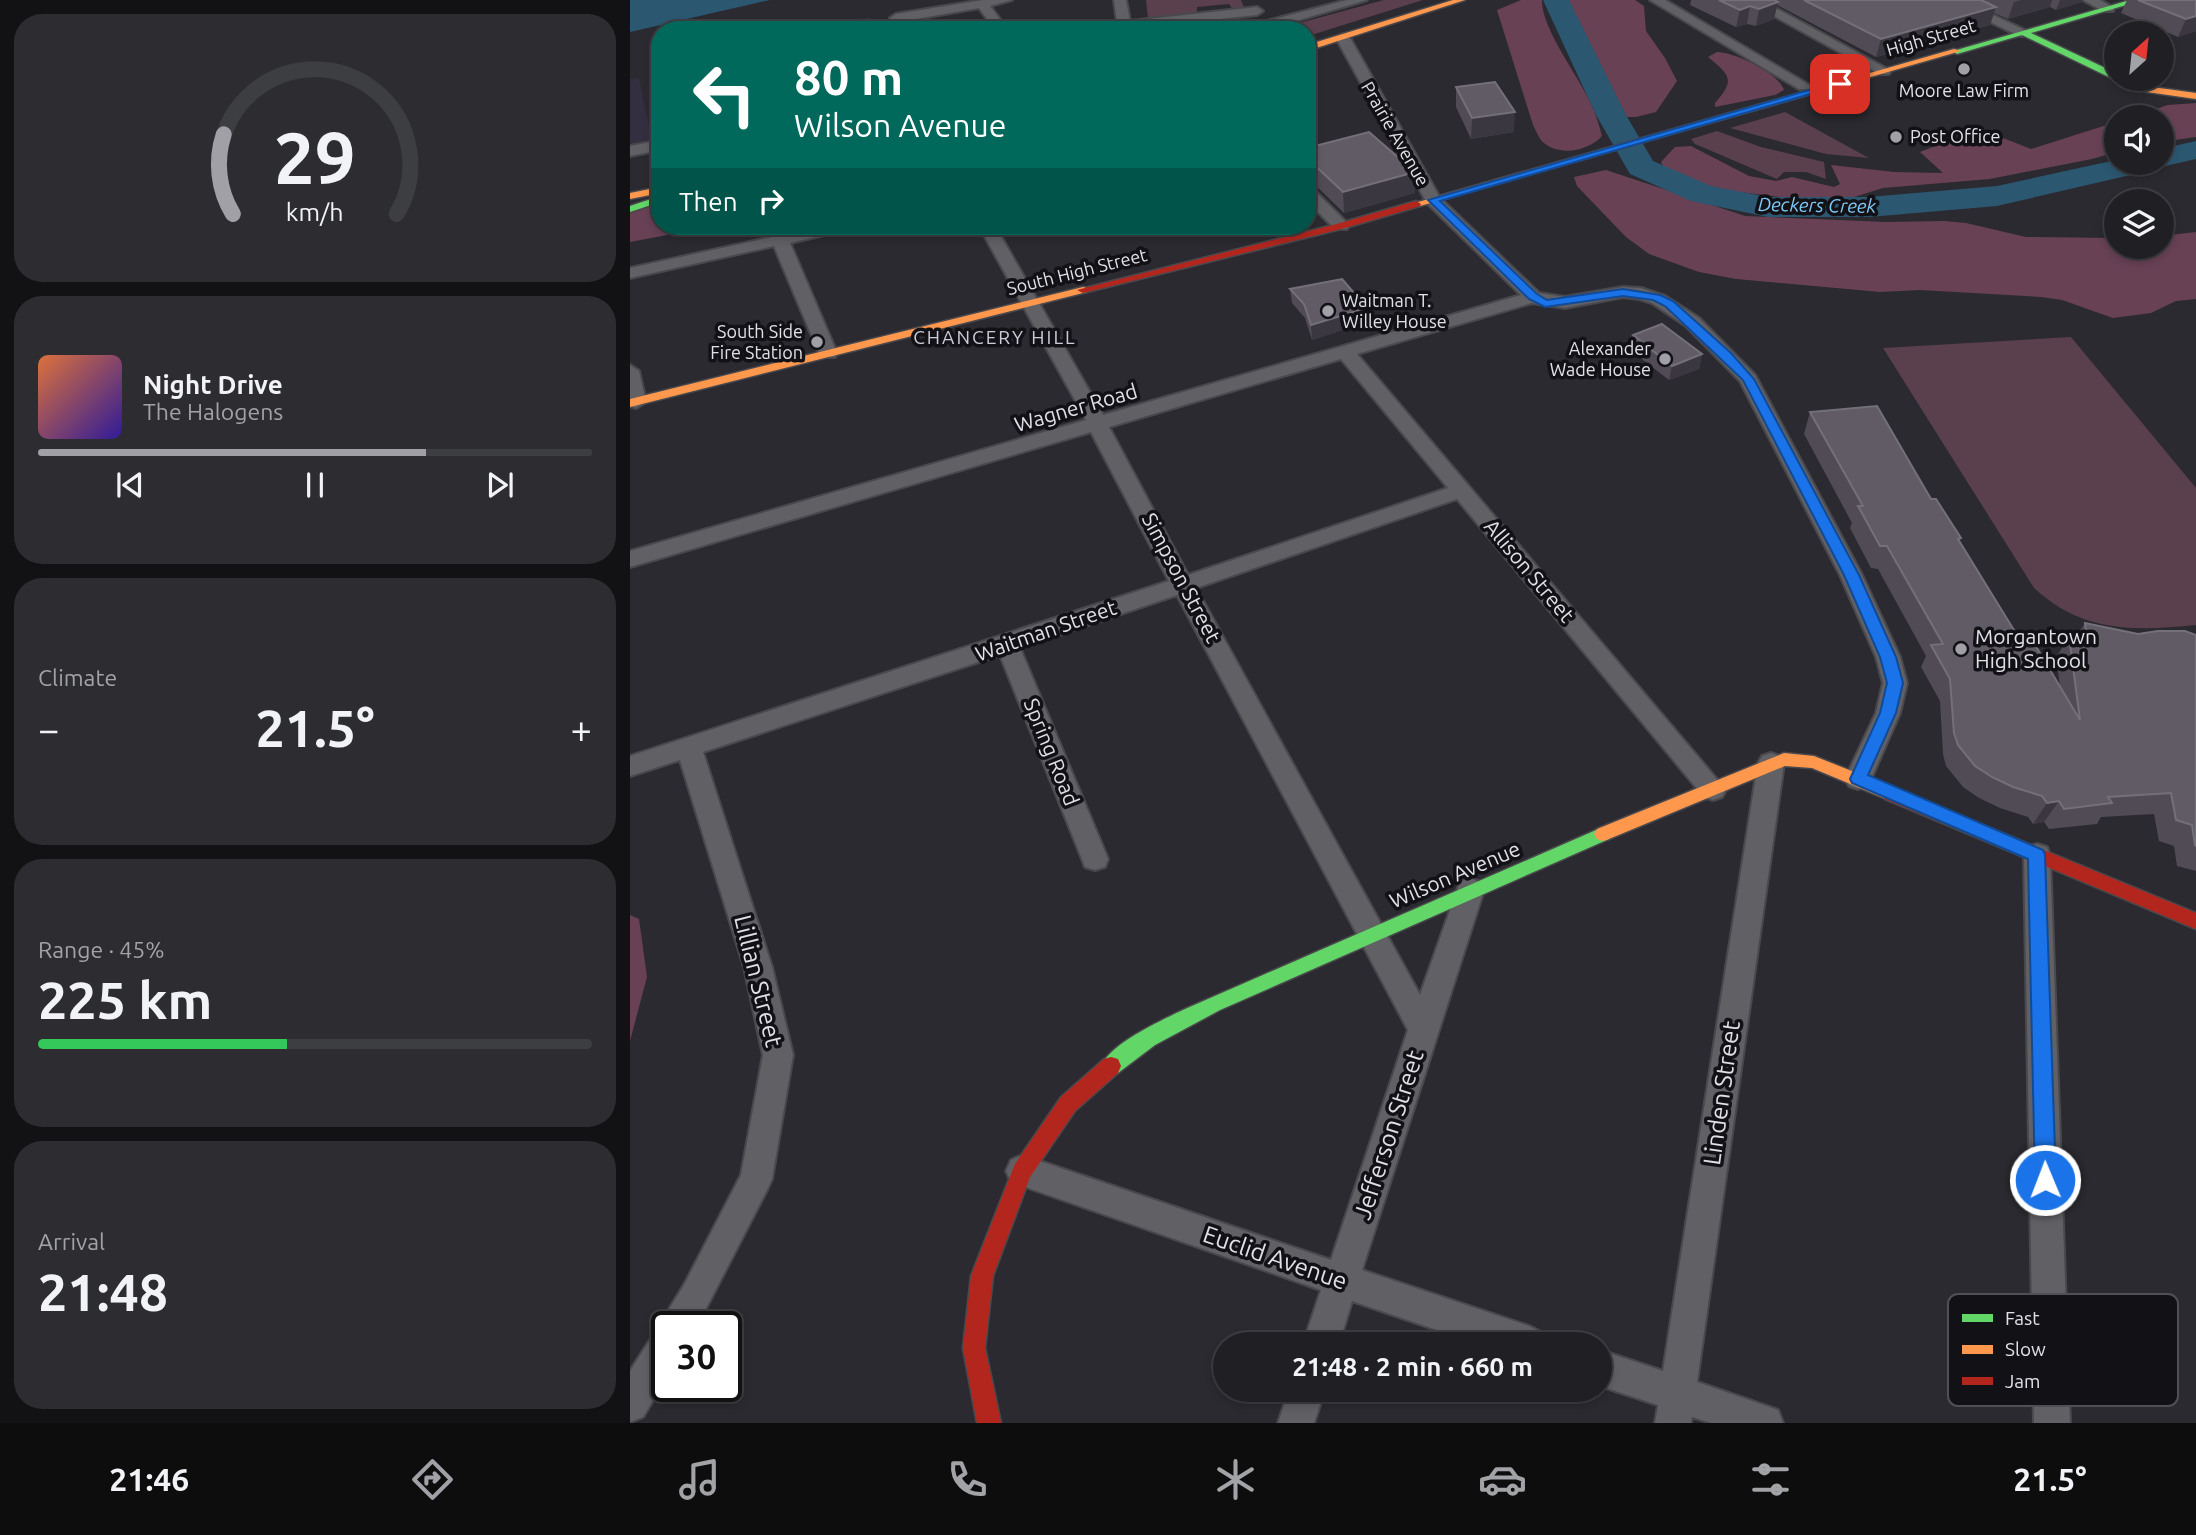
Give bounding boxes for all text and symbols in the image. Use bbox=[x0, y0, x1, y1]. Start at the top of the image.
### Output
street label: High Street bbox=[1884, 15, 1978, 59]
north arrow bbox=[2104, 21, 2174, 91]
map controls bbox=[2104, 21, 2174, 259]
icon: left bbox=[679, 49, 770, 140]
text: 80 m bbox=[794, 49, 903, 104]
pin bbox=[1810, 54, 1870, 114]
marker: Moore Law Firm bbox=[1956, 61, 1972, 77]
icon: arrive bbox=[1821, 65, 1859, 103]
street label: Prairie Avenue bbox=[1358, 78, 1434, 189]
place label: Moore Law Firm bbox=[1899, 80, 2029, 100]
button: sound bbox=[2104, 105, 2174, 175]
text: Wilson Avenue bbox=[794, 107, 1006, 143]
text: 29 bbox=[274, 116, 356, 198]
place label: Post Office bbox=[1910, 126, 2000, 146]
marker: Post Office bbox=[1888, 129, 1904, 145]
icon: right bbox=[752, 182, 790, 220]
text: Then bbox=[679, 187, 738, 216]
button: layers bbox=[2104, 189, 2174, 259]
water label: Deckers Creek bbox=[1758, 193, 1877, 217]
text: km/h bbox=[286, 198, 344, 226]
street label: South High Street bbox=[1005, 244, 1149, 298]
place label: Waitman T. Willey House bbox=[1342, 290, 1447, 331]
marker: Waitman T. Willey House bbox=[1320, 303, 1336, 319]
place label: South Side Fire Station bbox=[710, 321, 803, 362]
district label: CHANCERY HILL bbox=[913, 326, 1077, 348]
marker: South Side Fire Station bbox=[809, 334, 825, 350]
place label: Alexander Wade House bbox=[1550, 338, 1651, 379]
marker: Alexander Wade House bbox=[1657, 351, 1673, 367]
text: Night Drive bbox=[143, 370, 283, 399]
street label: Wagner Road bbox=[1012, 378, 1140, 436]
text: The Halogens bbox=[143, 399, 283, 424]
icon: previous bbox=[111, 466, 149, 504]
icon: pause bbox=[296, 466, 334, 504]
icon: next bbox=[481, 466, 519, 504]
street label: Simpson Street bbox=[1138, 509, 1226, 646]
street label: Allison Street bbox=[1480, 514, 1580, 627]
street label: Waitman Street bbox=[972, 595, 1119, 665]
place label: Morgantown High School bbox=[1975, 624, 2097, 672]
marker: Morgantown High School bbox=[1953, 641, 1969, 657]
text: Climate bbox=[38, 665, 117, 690]
street label: Spring Road bbox=[1020, 694, 1084, 809]
text: 21.5° bbox=[255, 699, 375, 757]
text: − bbox=[38, 708, 59, 750]
text: + bbox=[571, 708, 592, 750]
street label: Wilson Avenue bbox=[1386, 836, 1523, 912]
street label: Lillian Street bbox=[729, 912, 788, 1050]
text: Range · 45% bbox=[38, 937, 165, 962]
text: 225 km bbox=[38, 971, 212, 1029]
street label: Linden Street bbox=[1698, 1019, 1745, 1167]
street label: Jefferson Street bbox=[1348, 1046, 1429, 1223]
position arrow bbox=[2008, 1143, 2082, 1217]
street label: Euclid Avenue bbox=[1200, 1220, 1351, 1295]
text: Arrival bbox=[38, 1229, 105, 1254]
text: 21:48 bbox=[38, 1263, 168, 1321]
legend bbox=[1948, 1294, 2178, 1406]
text: Fast bbox=[2005, 1307, 2040, 1329]
speed limit sign: 30 bbox=[651, 1311, 742, 1402]
text: Slow bbox=[2005, 1338, 2046, 1360]
text: 21:48 · 2 min · 660 m bbox=[1292, 1352, 1533, 1381]
text: Jam bbox=[2005, 1370, 2041, 1392]
icon: directions bbox=[408, 1455, 457, 1504]
icon: music bbox=[675, 1455, 724, 1504]
icon: phone bbox=[943, 1455, 992, 1504]
icon: climate bbox=[1211, 1455, 1260, 1504]
icon: car bbox=[1478, 1455, 1527, 1504]
icon: filters bbox=[1746, 1455, 1795, 1504]
text: 21:46 bbox=[109, 1461, 189, 1497]
text: 21.5° bbox=[2013, 1461, 2087, 1497]

